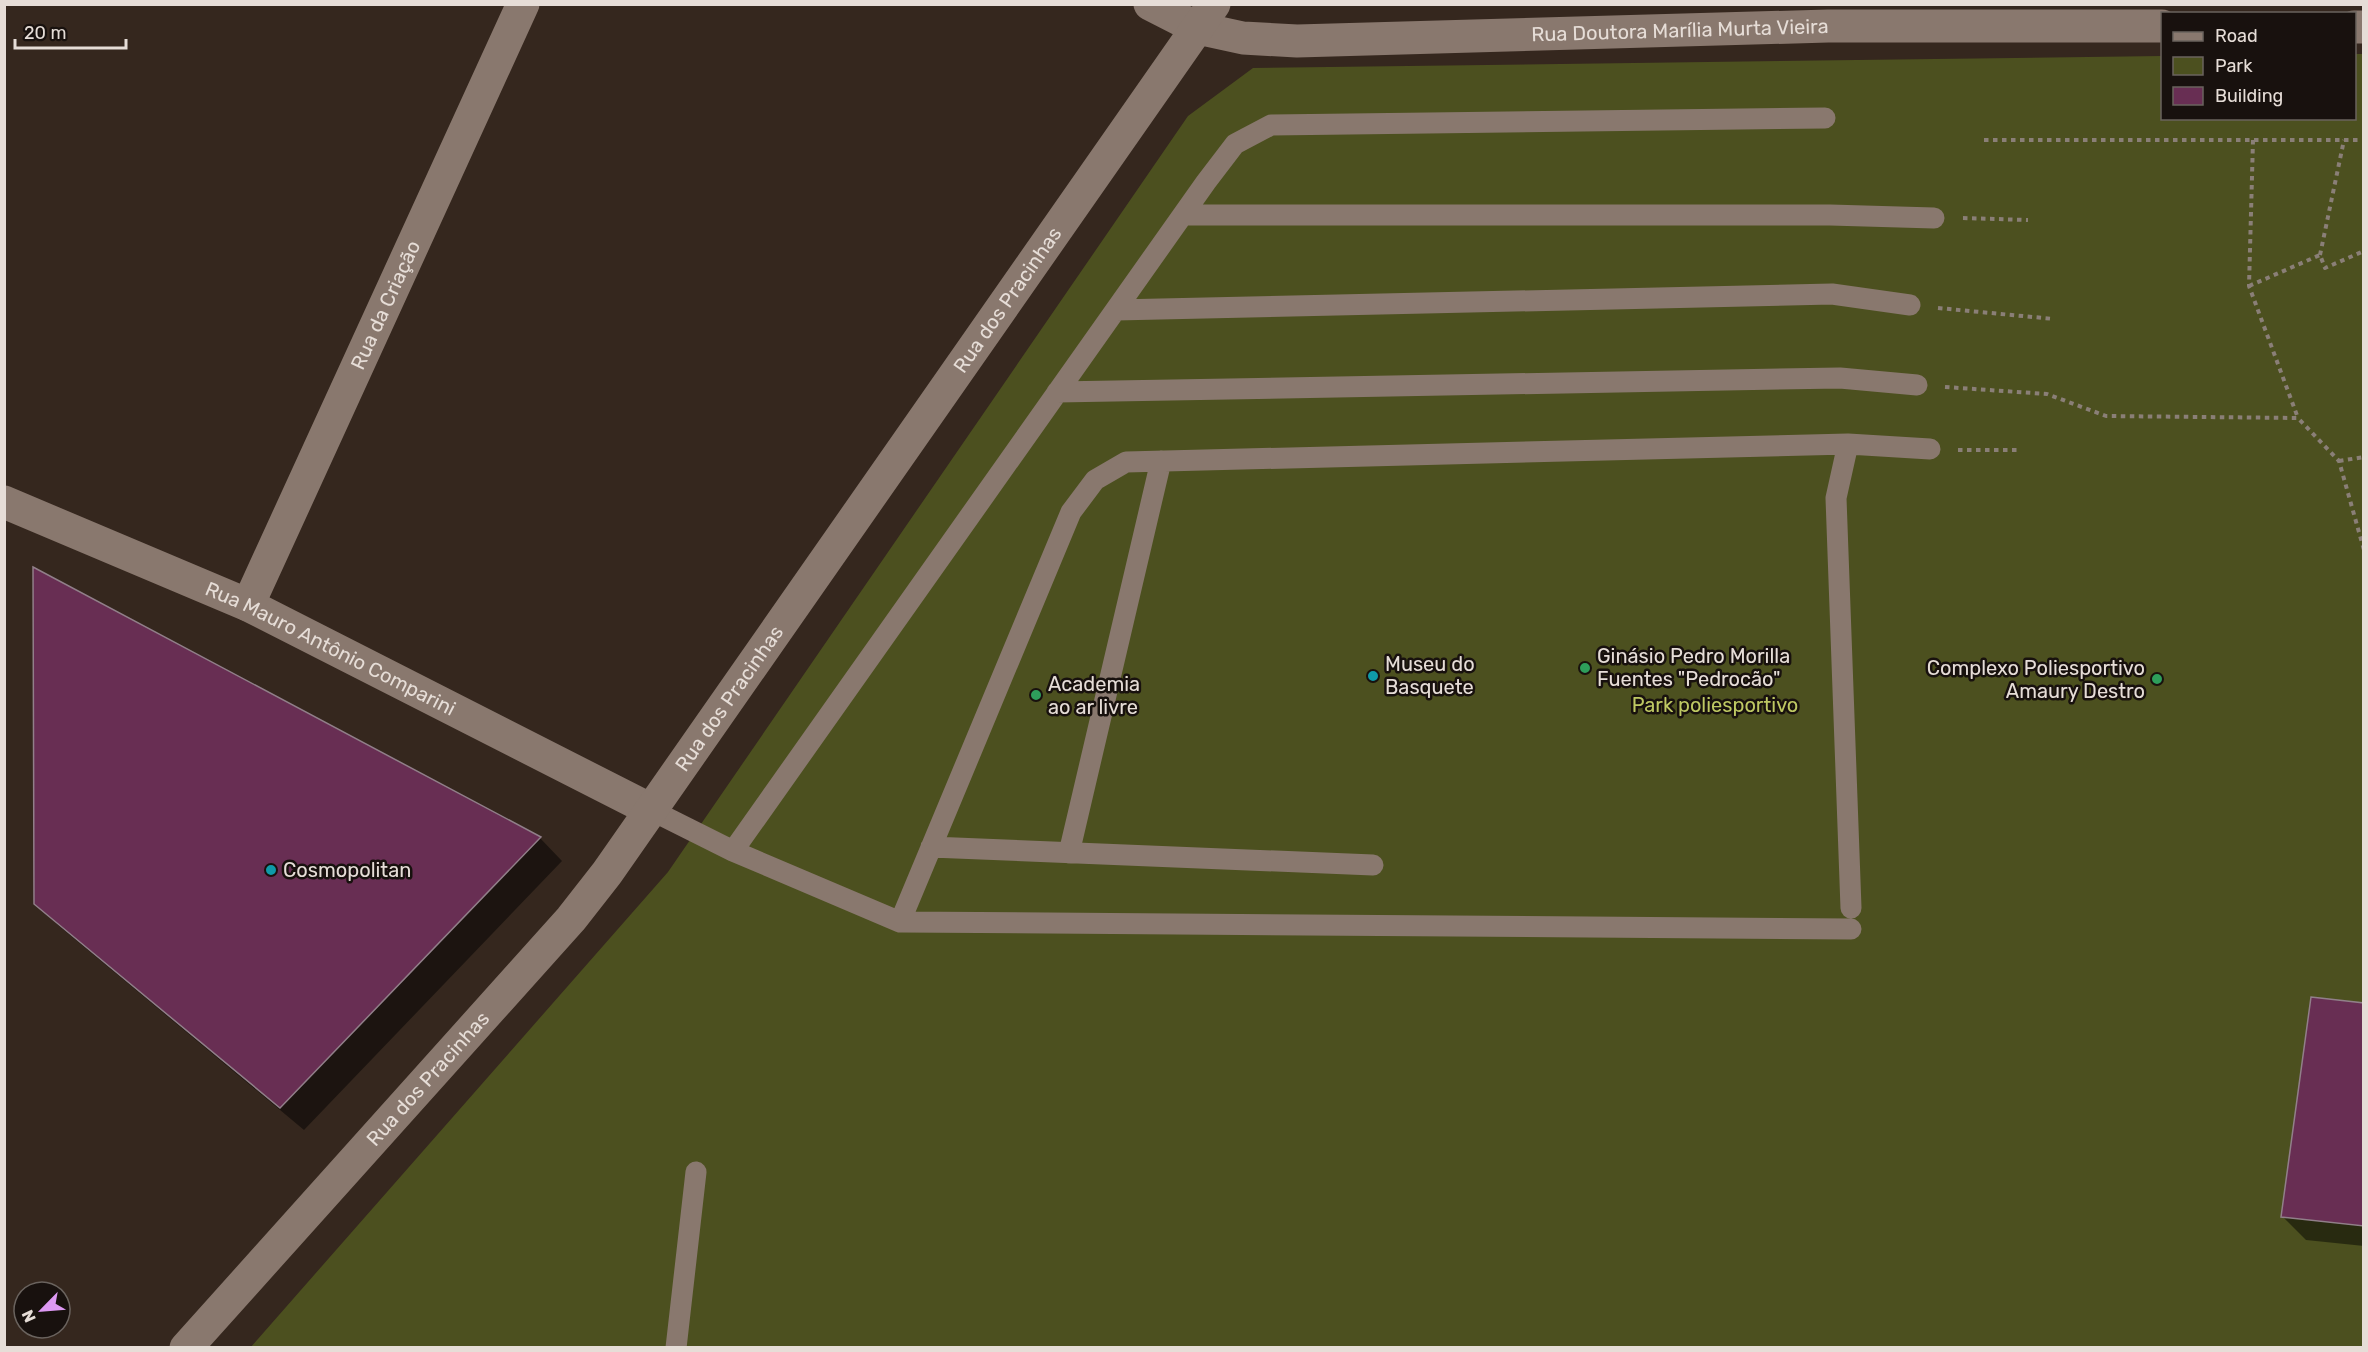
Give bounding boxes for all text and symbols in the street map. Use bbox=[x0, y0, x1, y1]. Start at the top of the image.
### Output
scale bar bbox=[15, 12, 126, 50]
legend bbox=[2161, 12, 2356, 120]
street label: Rua Doutora Marília Murta Vieira bbox=[1531, 14, 1829, 46]
text: 20 m bbox=[24, 22, 66, 44]
text: Road bbox=[2215, 25, 2258, 47]
text: Park bbox=[2215, 55, 2253, 77]
text: Building bbox=[2215, 85, 2283, 107]
street label: Rua dos Pracinhas bbox=[948, 222, 1067, 377]
street label: Rua da Criação bbox=[345, 237, 425, 373]
street label: Rua Mauro Antônio Comparini bbox=[202, 576, 460, 721]
street label: Rua dos Pracinhas bbox=[670, 621, 788, 776]
place label: Ginásio Pedro Morilla Fuentes "Pedrocão" bbox=[1597, 644, 1790, 691]
place label: Museu do Basquete bbox=[1385, 652, 1475, 699]
place label: Complexo Poliesportivo Amaury Destro bbox=[1927, 656, 2145, 703]
marker: Ginásio Pedro Morilla Fuentes "Pedrocão" bbox=[1578, 661, 1592, 675]
marker: Museu do Basquete bbox=[1366, 669, 1380, 683]
place label: Academia ao ar livre bbox=[1048, 672, 1140, 719]
marker: Complexo Poliesportivo Amaury Destro bbox=[2150, 672, 2164, 686]
marker: Academia ao ar livre bbox=[1029, 688, 1043, 702]
park label: Park poliesportivo bbox=[1632, 693, 1798, 717]
place label: Cosmopolitan bbox=[283, 858, 411, 882]
marker: Cosmopolitan bbox=[264, 863, 278, 877]
street label: Rua dos Pracinhas bbox=[361, 1006, 494, 1151]
north arrow bbox=[12, 1280, 72, 1340]
text: N bbox=[18, 1307, 40, 1325]

